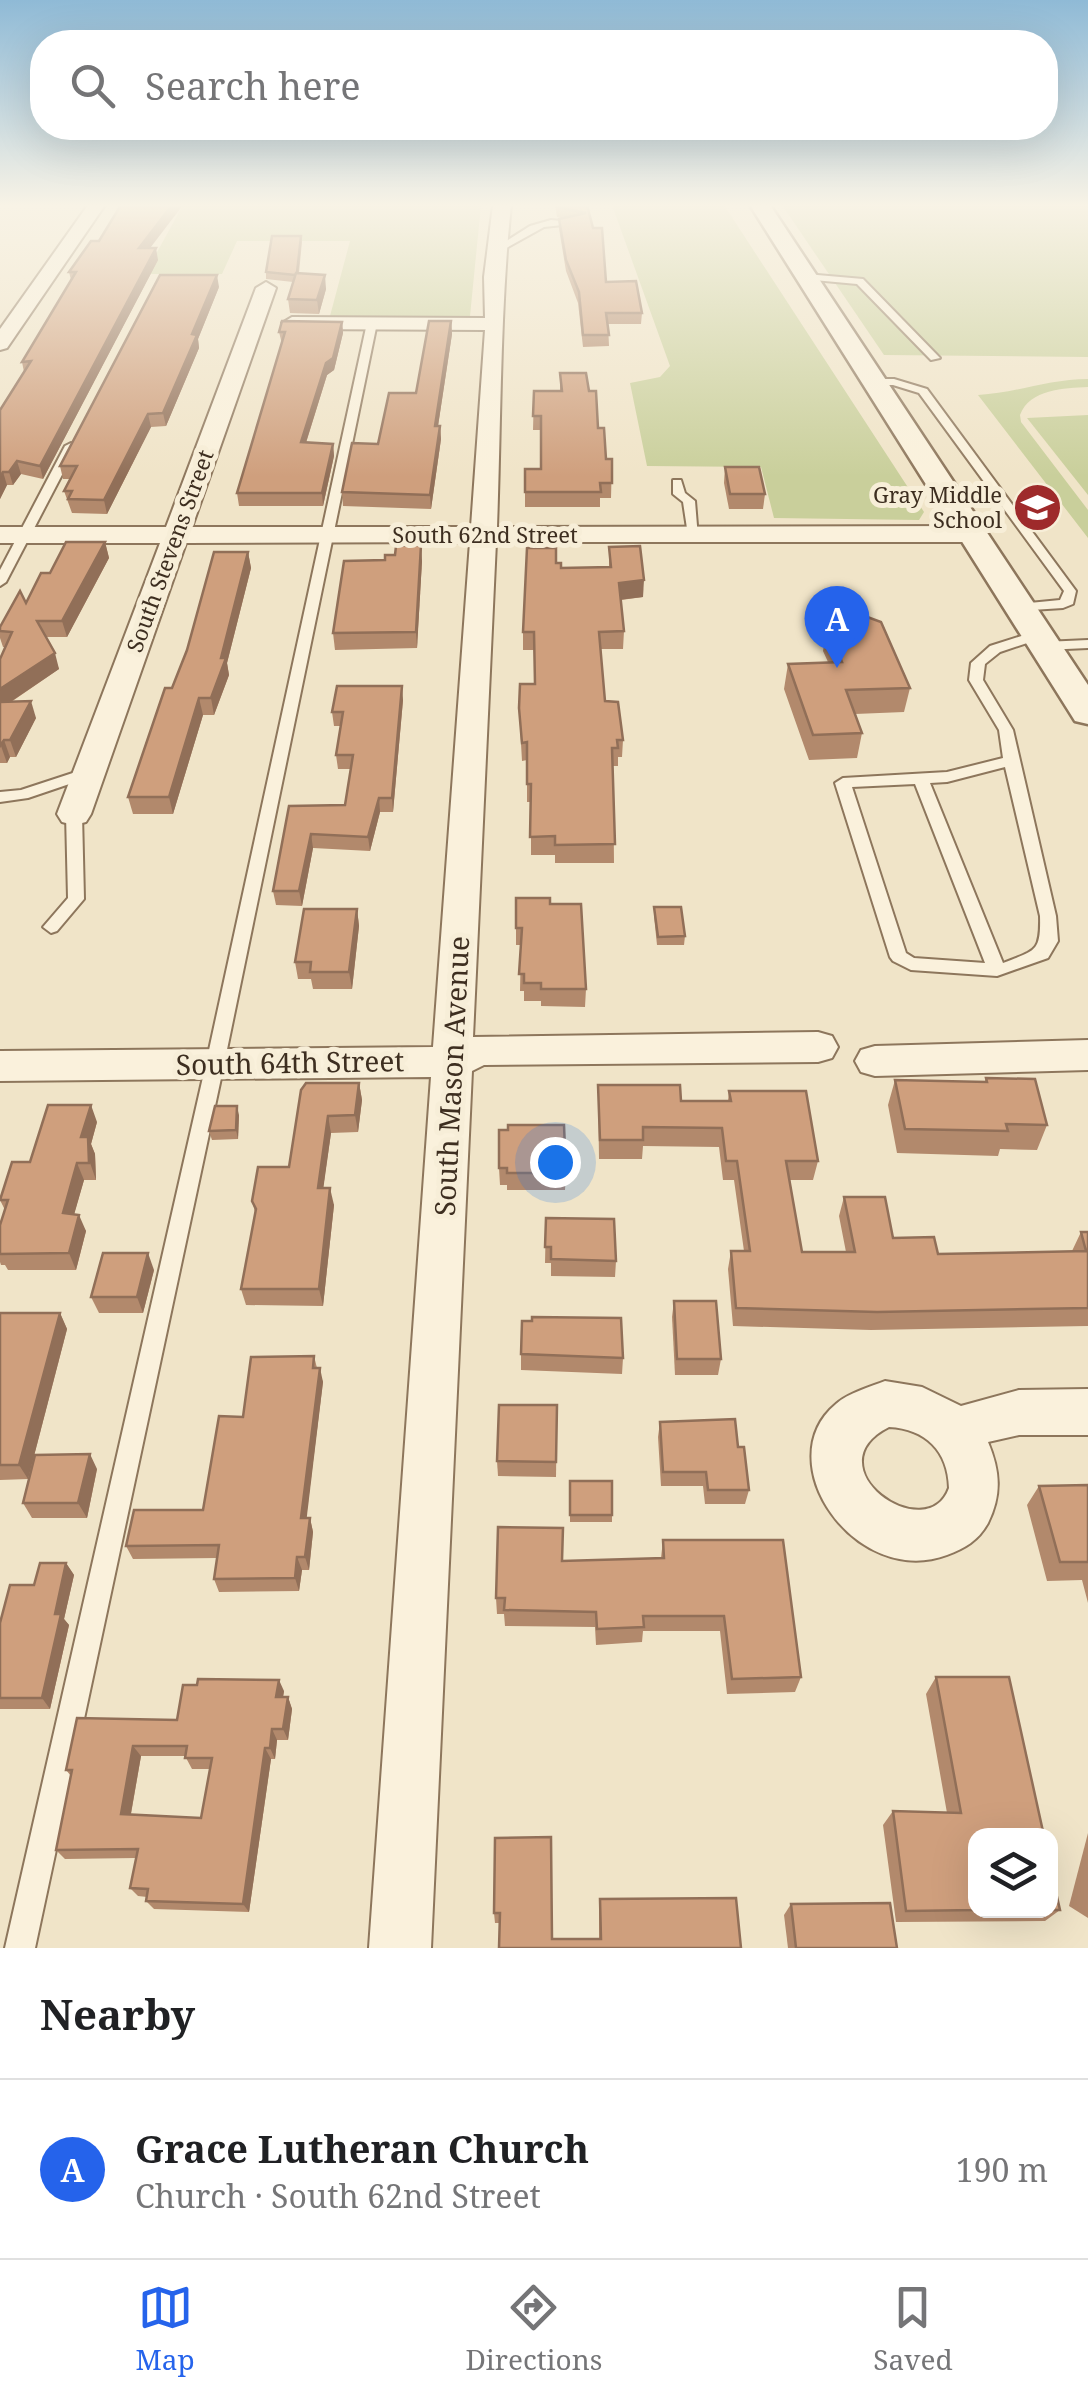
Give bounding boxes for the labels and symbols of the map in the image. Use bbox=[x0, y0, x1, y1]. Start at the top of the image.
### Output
street label: South Stevens Street bbox=[118, 445, 220, 656]
place label: Gray Middle School bbox=[873, 479, 1002, 534]
school or university icon: Gray Middle School bbox=[1011, 482, 1063, 534]
street label: South 62nd Street bbox=[392, 519, 578, 549]
pin: A bbox=[804, 586, 870, 668]
street label: South Mason Avenue bbox=[425, 935, 477, 1217]
street label: South 64th Street bbox=[175, 1041, 405, 1083]
your location bbox=[530, 1137, 581, 1188]

